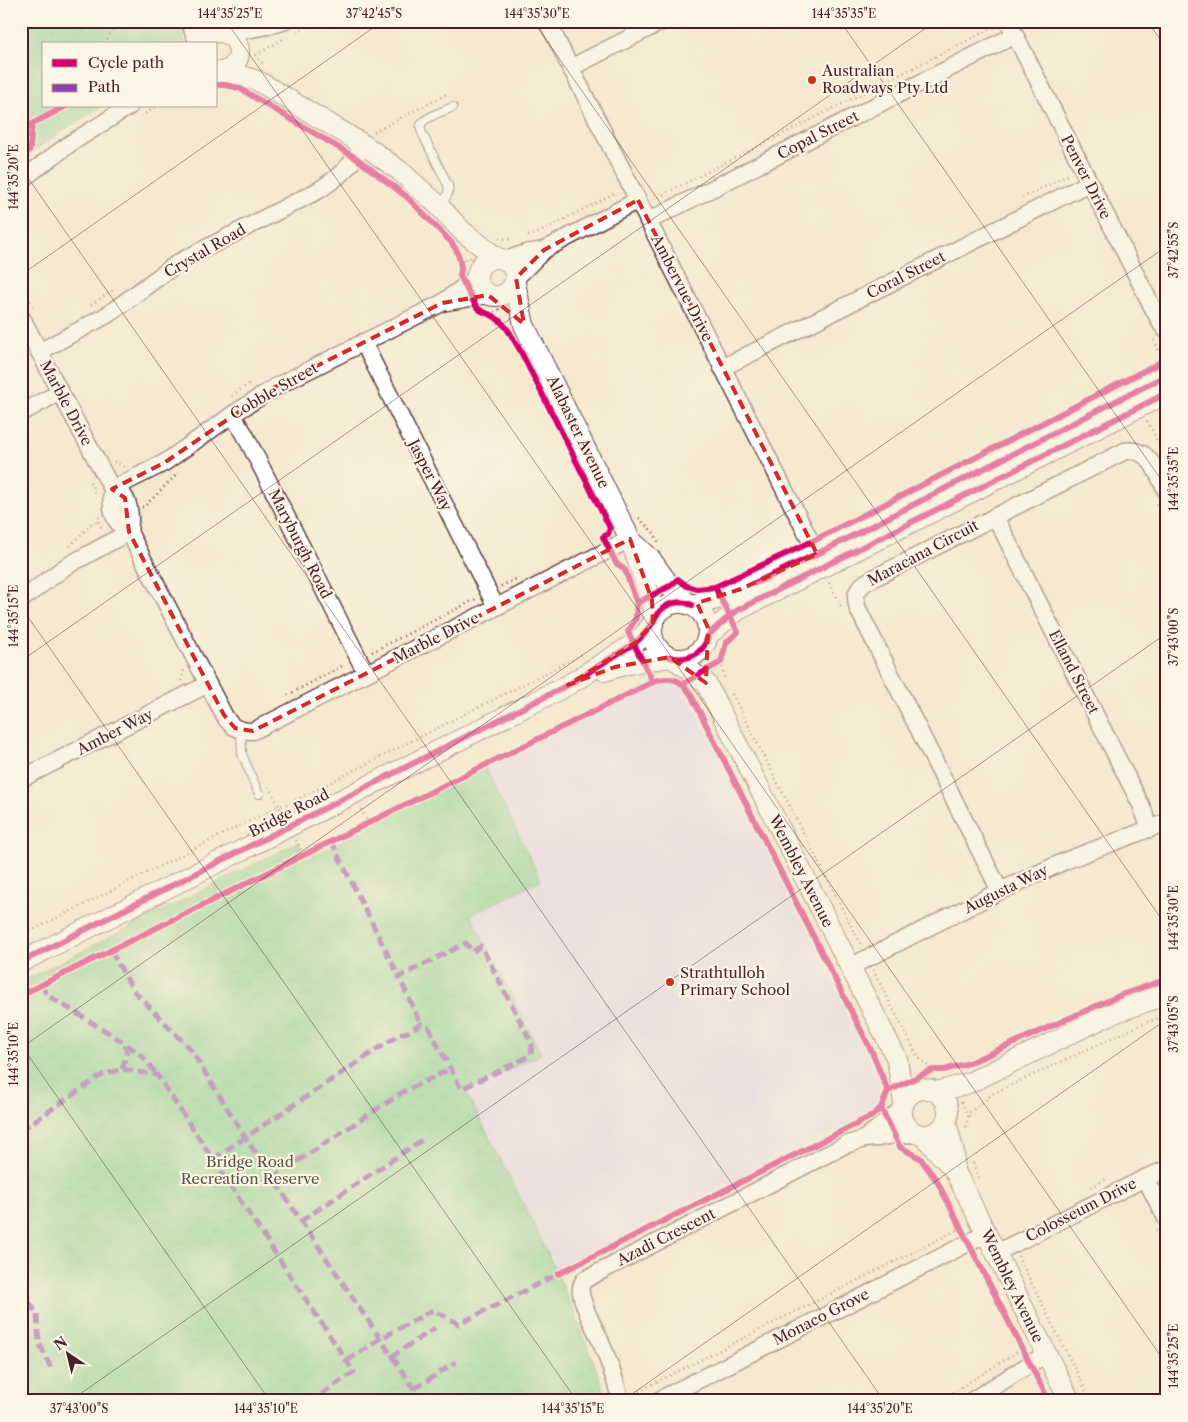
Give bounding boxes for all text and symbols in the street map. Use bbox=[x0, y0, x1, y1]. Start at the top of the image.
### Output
text: 144°35'25"E bbox=[198, 6, 262, 21]
text: 37°42'45"S bbox=[346, 6, 402, 21]
text: 144°35'30"E bbox=[504, 6, 570, 21]
text: 144°35'35"E bbox=[812, 6, 876, 21]
legend bbox=[42, 42, 218, 108]
text: Cycle path bbox=[88, 53, 165, 72]
place label: Australian Roadways Pty Ltd bbox=[821, 61, 948, 97]
marker: Australian Roadways Pty Ltd bbox=[806, 74, 818, 86]
text: Path bbox=[88, 77, 121, 96]
street label: Copal Street bbox=[774, 106, 862, 163]
street label: Penver Drive bbox=[1057, 131, 1116, 222]
text: 144°35'20"E bbox=[6, 144, 21, 210]
street label: Crystal Road bbox=[161, 220, 249, 282]
text: 37°42'55"S bbox=[1166, 222, 1181, 278]
street label: Ambervue Drive bbox=[647, 230, 718, 344]
street label: Coral Street bbox=[863, 246, 949, 303]
street label: Marble Drive bbox=[36, 357, 97, 449]
street label: Cobble Street bbox=[226, 357, 322, 423]
street label: Alabaster Avenue bbox=[542, 371, 614, 491]
street label: Jasper Way bbox=[403, 434, 457, 514]
text: 144°35'35"E bbox=[1166, 447, 1181, 511]
street label: Maryburgh Road bbox=[265, 486, 336, 602]
street label: Maracana Circuit bbox=[864, 515, 982, 590]
text: 144°35'15"E bbox=[6, 585, 21, 647]
street label: Marble Drive bbox=[390, 608, 482, 667]
text: 37°43'00"S bbox=[1166, 608, 1181, 666]
street label: Elland Street bbox=[1045, 626, 1104, 718]
street label: Amber Way bbox=[73, 704, 157, 759]
street label: Bridge Road bbox=[245, 784, 332, 841]
street label: Wembley Avenue bbox=[764, 810, 838, 930]
street label: Augusta Way bbox=[960, 860, 1051, 918]
text: 144°35'30"E bbox=[1166, 885, 1181, 951]
place label: Strathtulloh Primary School bbox=[680, 963, 791, 999]
marker: Strathtulloh Primary School bbox=[664, 976, 676, 988]
text: 37°43'05"S bbox=[1166, 995, 1181, 1053]
text: 144°35'10"E bbox=[6, 1022, 21, 1086]
park label: Bridge Road Recreation Reserve bbox=[181, 1152, 319, 1188]
street label: Colosseum Drive bbox=[1022, 1173, 1139, 1246]
street label: Azadi Crescent bbox=[612, 1203, 719, 1270]
street label: Wembley Avenue bbox=[976, 1225, 1048, 1346]
street label: Monaco Grove bbox=[769, 1284, 872, 1349]
text: 144°35'25"E bbox=[1166, 1324, 1181, 1388]
north arrow bbox=[42, 1330, 92, 1380]
text: N bbox=[50, 1332, 71, 1354]
text: 37°43'00"S bbox=[50, 1401, 108, 1416]
text: 144°35'10"E bbox=[234, 1401, 298, 1416]
text: 144°35'15"E bbox=[542, 1401, 604, 1416]
text: 144°35'20"E bbox=[847, 1401, 913, 1416]

